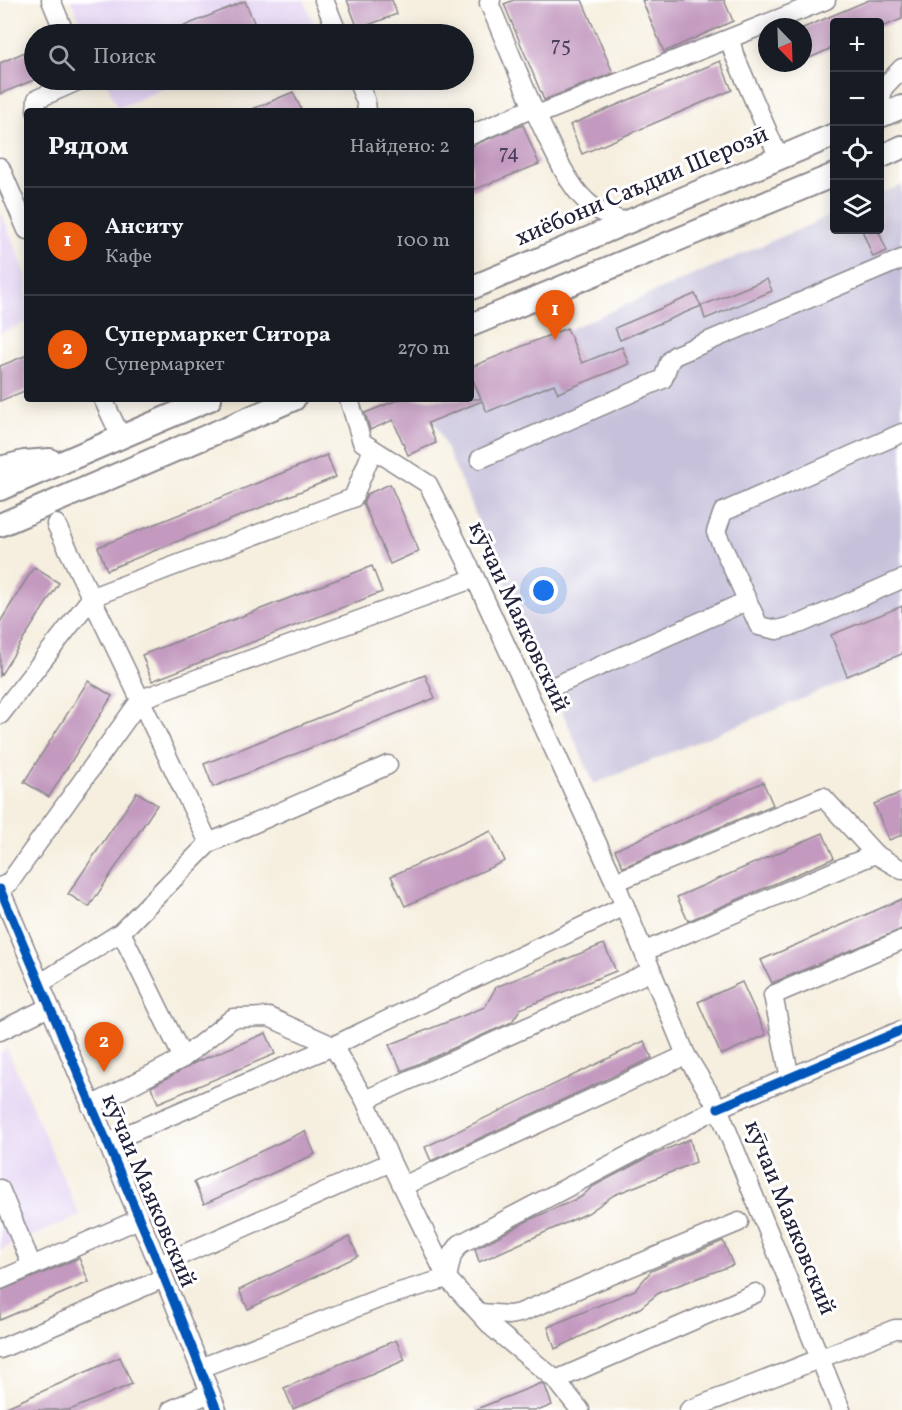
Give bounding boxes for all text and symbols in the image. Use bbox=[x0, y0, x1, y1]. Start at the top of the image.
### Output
north arrow bbox=[758, 18, 812, 72]
map controls bbox=[830, 18, 884, 234]
button: + bbox=[830, 18, 884, 72]
search box bbox=[24, 24, 474, 90]
house number: 75 bbox=[551, 31, 571, 60]
icon: search bbox=[45, 41, 78, 74]
text: Поиск bbox=[93, 42, 156, 73]
button: − bbox=[830, 72, 884, 126]
street label: хиёбони Саъдии Шерозӣ bbox=[510, 118, 774, 256]
button: locate bbox=[830, 126, 884, 180]
text: Рядом bbox=[48, 129, 128, 165]
text: Найдено: 2 bbox=[350, 133, 450, 161]
house number: 74 bbox=[499, 139, 519, 168]
button: layers bbox=[830, 180, 884, 234]
text: Анситу bbox=[105, 212, 184, 243]
text: 1 bbox=[63, 227, 72, 255]
text: 100 m bbox=[396, 227, 450, 255]
text: Кафе bbox=[105, 243, 152, 271]
pin: 1 bbox=[536, 290, 574, 340]
text: Супермаркет Ситора bbox=[105, 320, 331, 351]
text: 2 bbox=[62, 335, 73, 363]
text: 270 m bbox=[397, 335, 450, 363]
text: Супермаркет bbox=[105, 351, 225, 379]
street label: кӯчаи Маяковский bbox=[459, 516, 577, 718]
your location bbox=[529, 576, 558, 605]
pin: 2 bbox=[84, 1022, 124, 1072]
street label: кӯчаи Маяковский bbox=[92, 1089, 204, 1293]
street label: кӯчаи Маяковский bbox=[734, 1116, 844, 1320]

